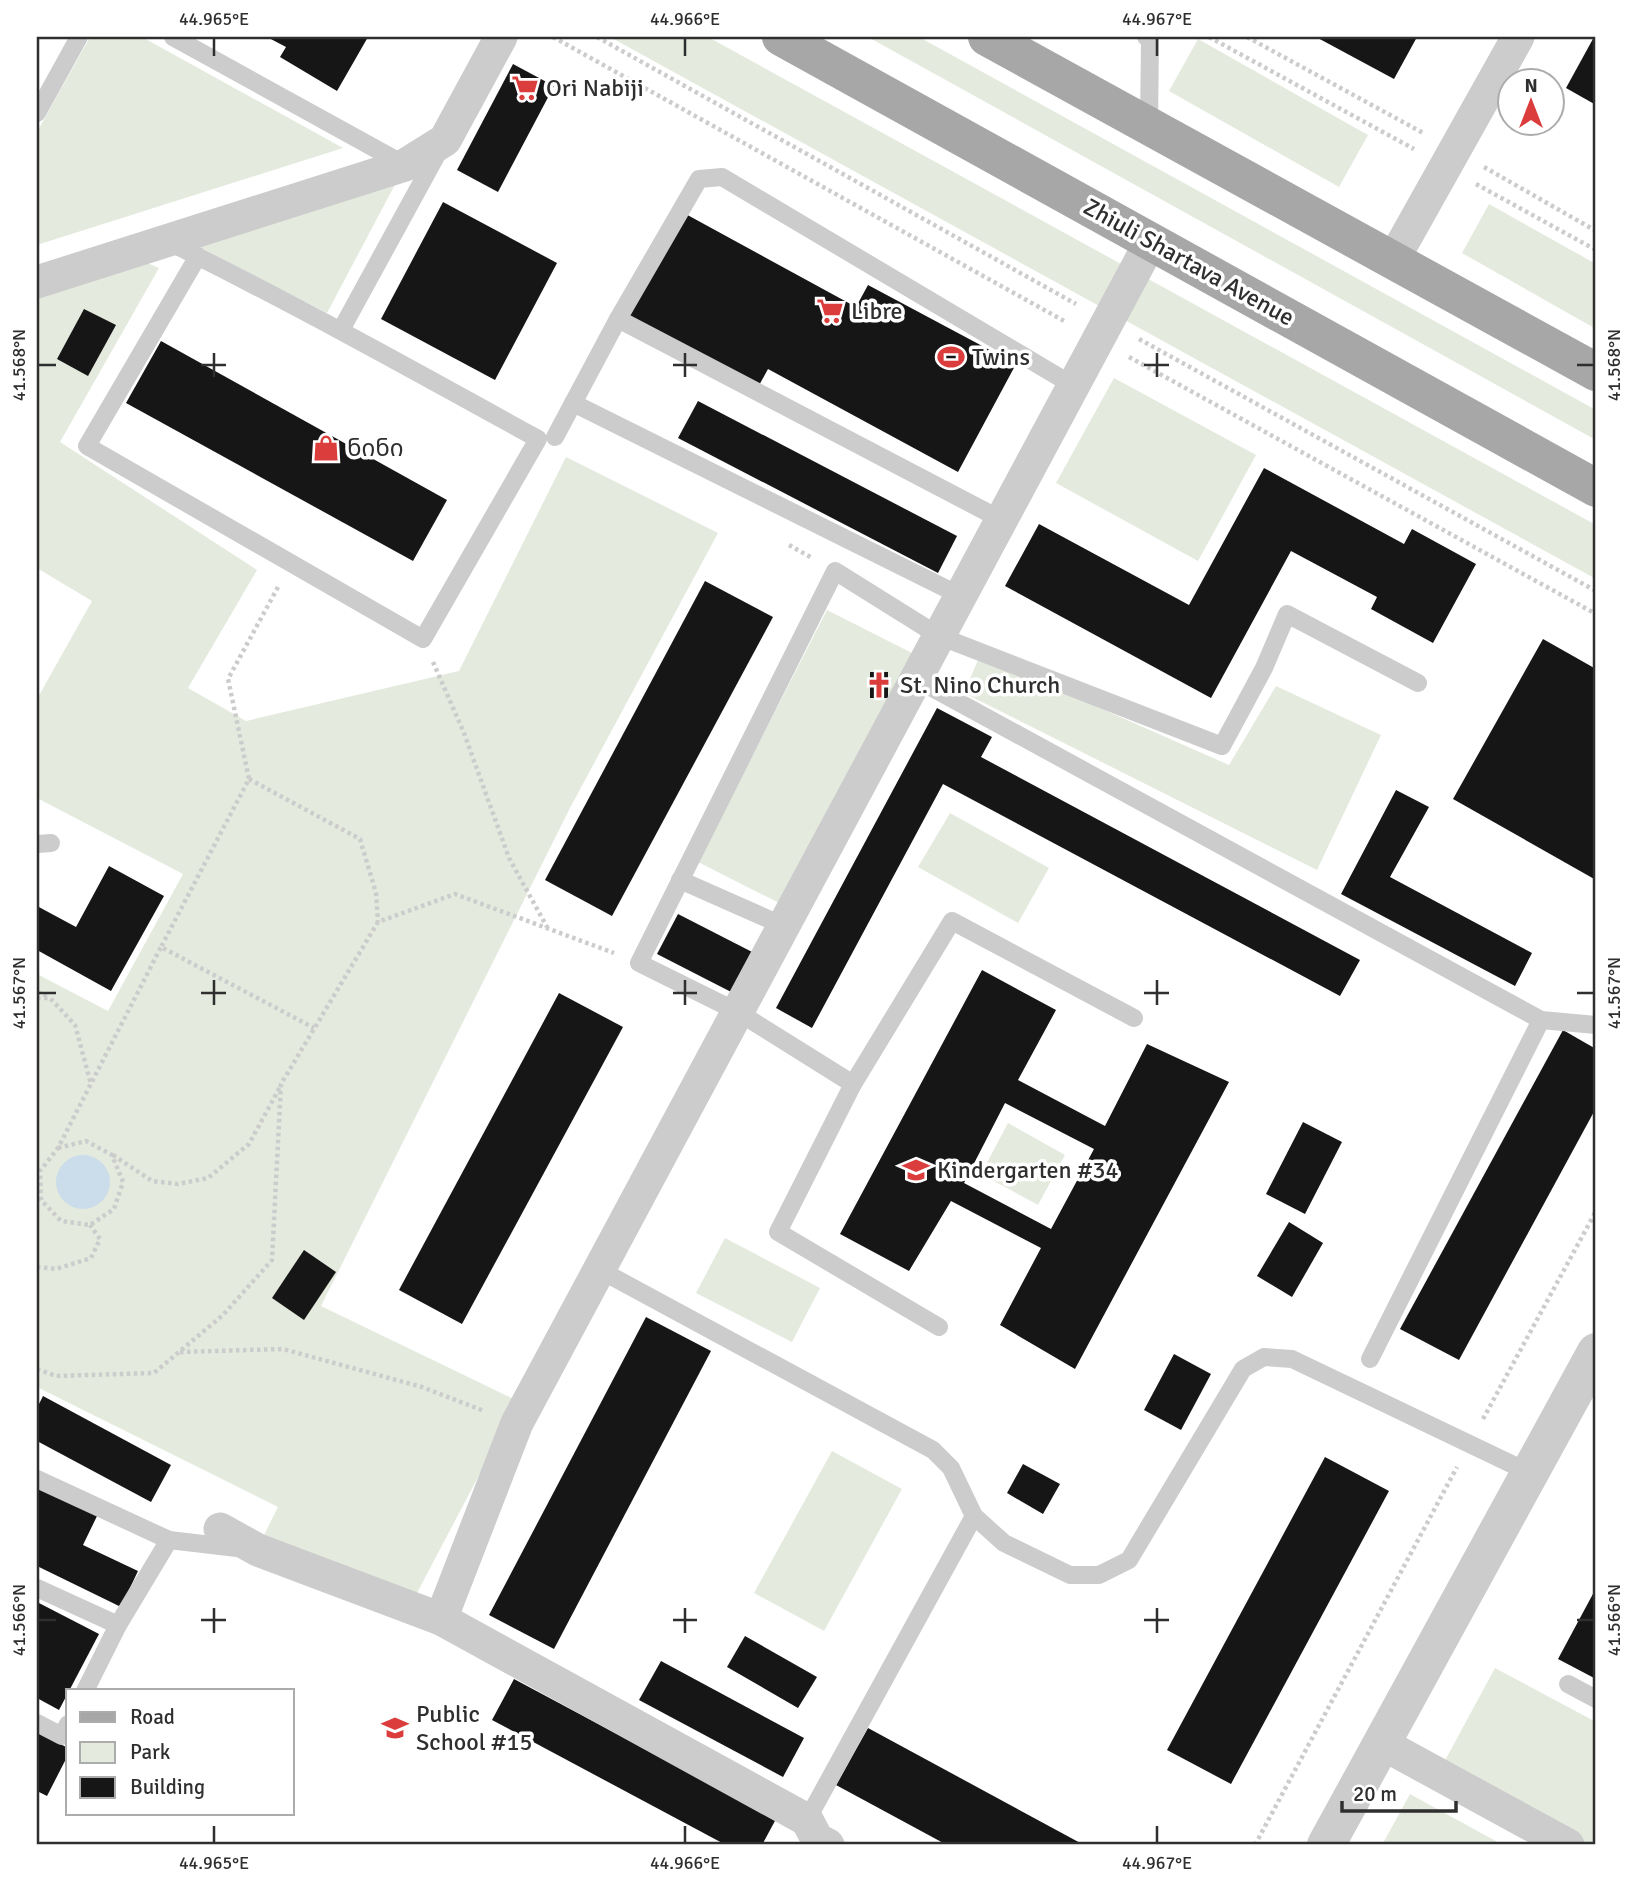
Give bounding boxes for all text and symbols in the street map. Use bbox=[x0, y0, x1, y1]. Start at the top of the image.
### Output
text: 44.965°E bbox=[179, 8, 249, 30]
text: 44.966°E bbox=[650, 8, 720, 30]
text: 44.967°E bbox=[1122, 8, 1192, 30]
north arrow bbox=[1496, 66, 1566, 136]
supermarket icon: Ori Nabiji bbox=[510, 73, 540, 103]
place label: Ori Nabiji bbox=[546, 73, 644, 103]
text: N bbox=[1524, 74, 1538, 98]
street label: Zhiuli Shartava Avenue bbox=[1078, 192, 1300, 332]
supermarket icon: Libre bbox=[815, 296, 845, 326]
place label: Libre bbox=[851, 296, 903, 326]
text: 41.568°N bbox=[8, 329, 30, 401]
text: 41.568°N bbox=[1603, 329, 1625, 401]
sports icon: Twins bbox=[936, 342, 966, 372]
place label: Twins bbox=[972, 342, 1030, 372]
shop icon: ნინი bbox=[311, 433, 341, 463]
place label: ნინი bbox=[347, 433, 404, 463]
church icon: St. Nino Church bbox=[864, 670, 894, 700]
place label: St. Nino Church bbox=[900, 670, 1060, 700]
text: 41.567°N bbox=[8, 957, 30, 1029]
text: 41.567°N bbox=[1603, 957, 1625, 1029]
school or university icon: Kindergarten #34 bbox=[901, 1155, 931, 1185]
place label: Kindergarten #34 bbox=[937, 1155, 1118, 1185]
text: 41.566°N bbox=[8, 1584, 30, 1656]
text: 41.566°N bbox=[1603, 1584, 1625, 1656]
legend bbox=[66, 1689, 294, 1815]
place label: Public School #15 bbox=[416, 1699, 532, 1757]
text: Road bbox=[130, 1704, 175, 1730]
school or university icon: Public School #15 bbox=[380, 1713, 410, 1743]
text: Park bbox=[130, 1739, 171, 1765]
scale bar bbox=[1342, 1770, 1456, 1814]
text: Building bbox=[130, 1774, 205, 1800]
text: 20 m bbox=[1353, 1781, 1397, 1807]
text: 44.965°E bbox=[179, 1852, 249, 1874]
text: 44.966°E bbox=[650, 1852, 720, 1874]
text: 44.967°E bbox=[1122, 1852, 1192, 1874]

